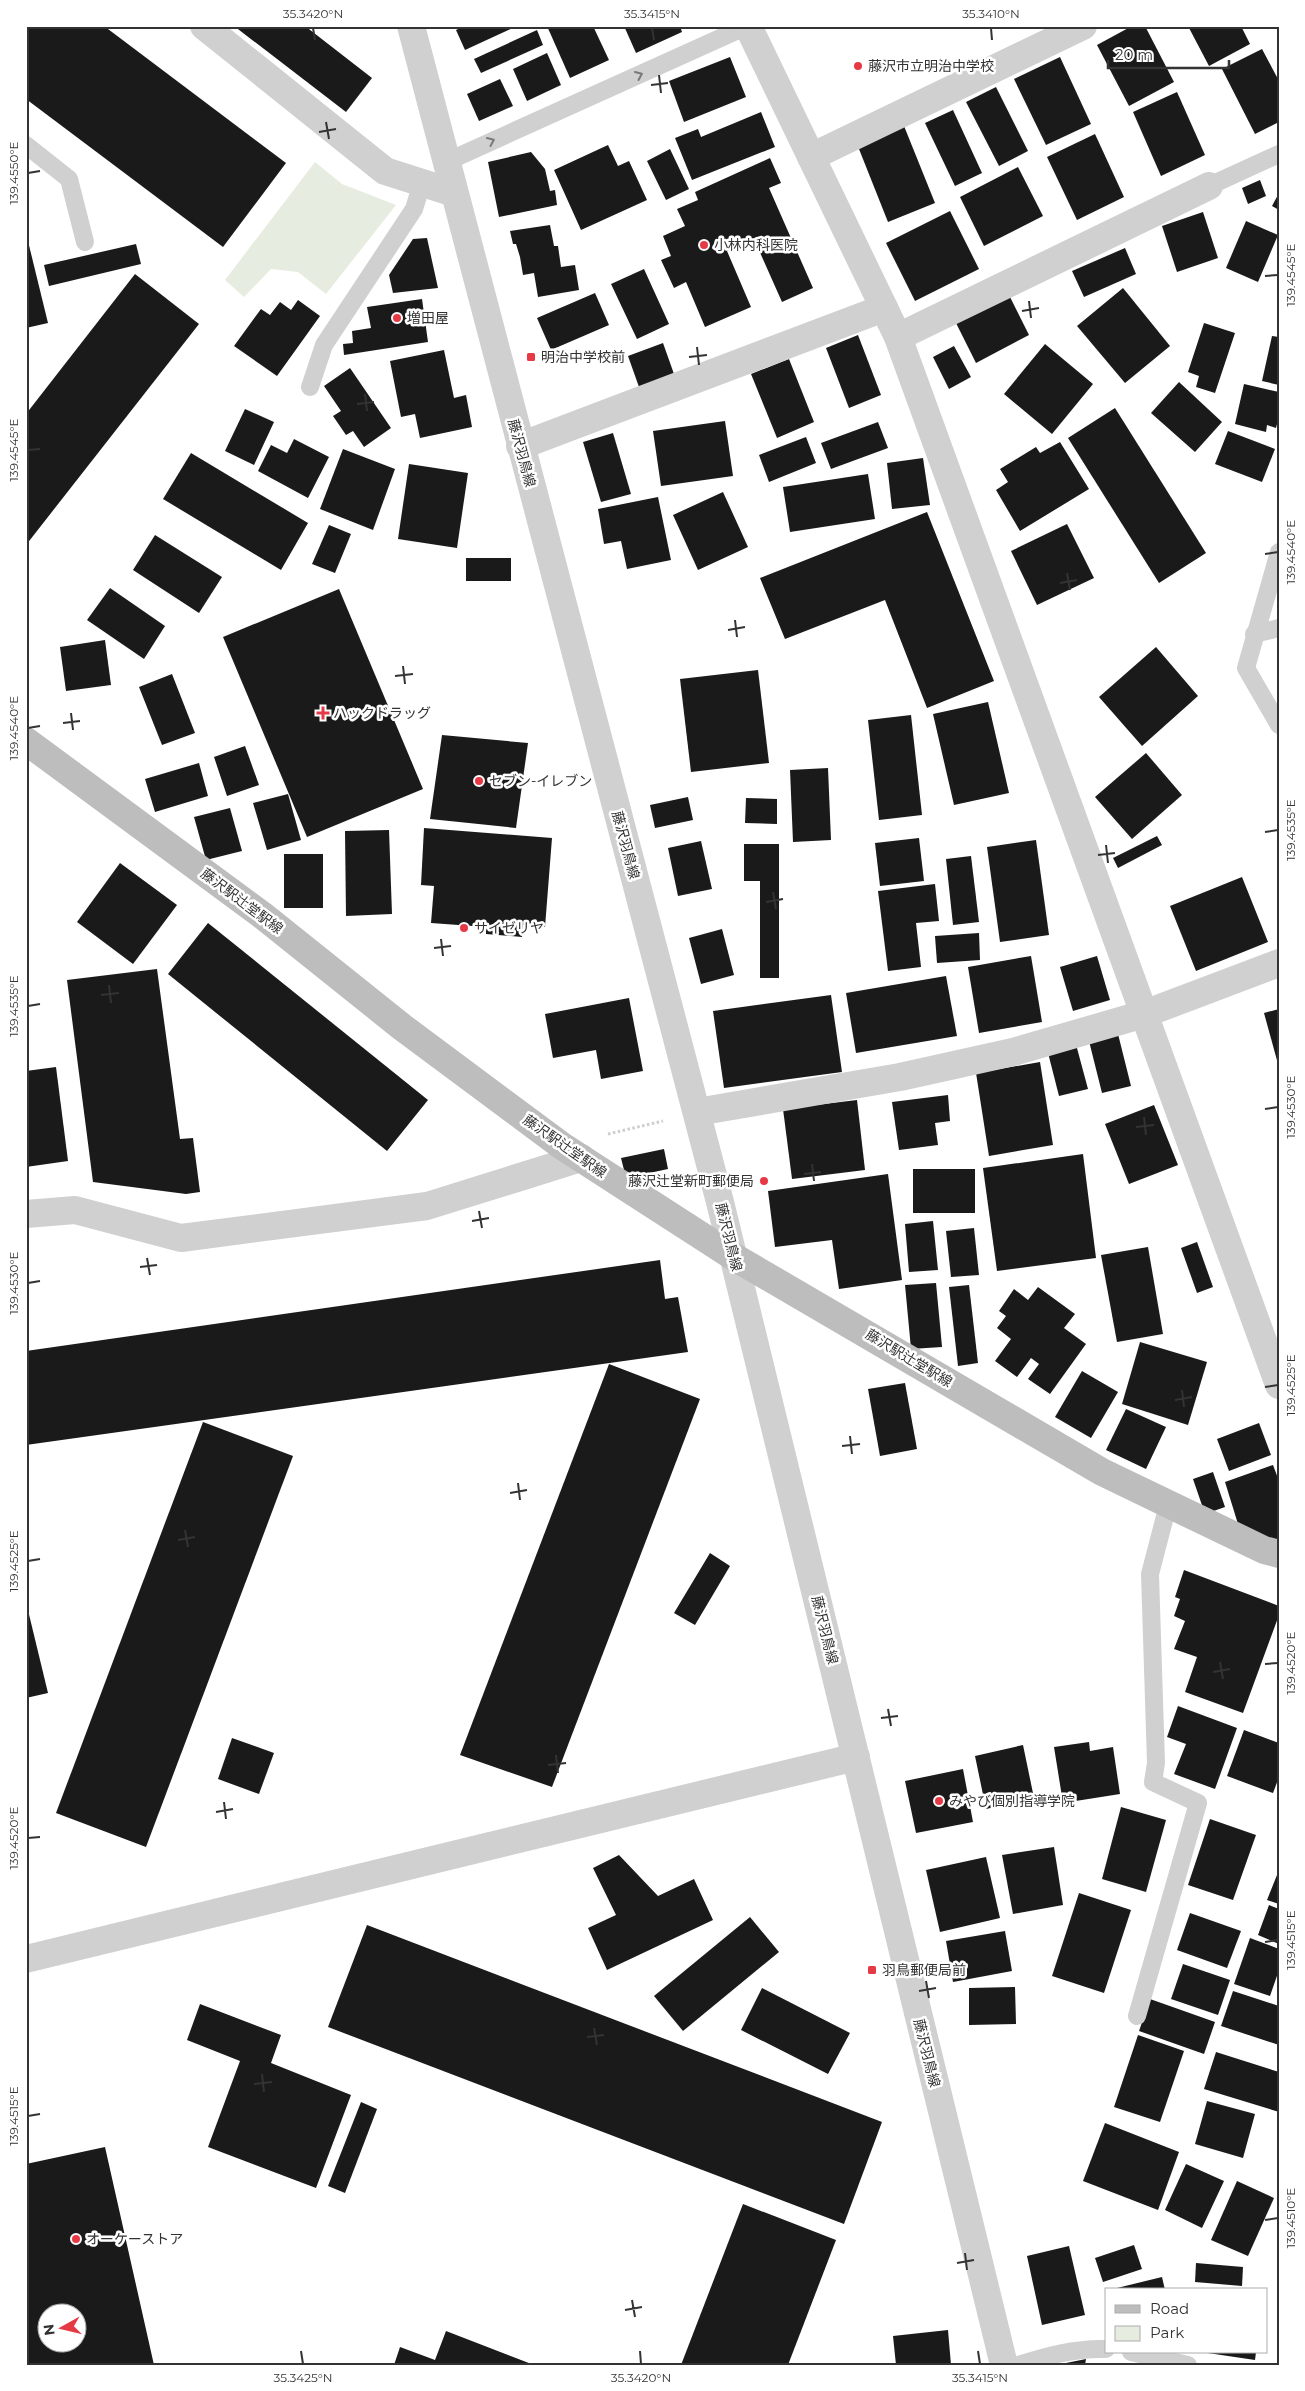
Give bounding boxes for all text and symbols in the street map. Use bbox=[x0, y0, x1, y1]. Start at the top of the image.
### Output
text: 35.3420°N bbox=[283, 6, 343, 21]
text: 35.3415°N bbox=[624, 6, 680, 21]
text: 35.3410°N bbox=[962, 6, 1020, 21]
scale bar bbox=[1108, 38, 1229, 70]
text: 20 m bbox=[1115, 45, 1153, 64]
place label: 藤沢市立明治中学校 bbox=[868, 57, 994, 75]
marker: 藤沢市立明治中学校 bbox=[852, 60, 864, 72]
one-way arrow bbox=[634, 70, 643, 81]
one-way arrow bbox=[486, 137, 495, 148]
text: 139.4550°E bbox=[6, 141, 21, 205]
place label: 小林内科医院 bbox=[714, 236, 798, 254]
marker: 小林内科医院 bbox=[698, 239, 710, 251]
text: 139.4545°E bbox=[1283, 244, 1298, 306]
place label: 増田屋 bbox=[407, 309, 449, 327]
marker: 増田屋 bbox=[391, 312, 403, 324]
place label: 明治中学校前 bbox=[541, 348, 625, 366]
marker: 明治中学校前 bbox=[525, 351, 537, 363]
street label: 藤沢羽鳥線 bbox=[504, 417, 540, 489]
text: 139.4545°E bbox=[6, 419, 21, 481]
text: 139.4540°E bbox=[1283, 520, 1298, 584]
text: 139.4540°E bbox=[6, 696, 21, 760]
place label: ハックドラッグ bbox=[333, 704, 431, 722]
marker: ハックドラッグ bbox=[317, 707, 329, 719]
place label: セブン-イレブン bbox=[489, 772, 592, 790]
marker: セブン-イレブン bbox=[473, 775, 485, 787]
text: 139.4535°E bbox=[1283, 799, 1298, 861]
street label: 藤沢羽鳥線 bbox=[608, 809, 644, 881]
street label: 藤沢駅辻堂駅線 bbox=[197, 864, 287, 938]
place label: サイゼリヤ bbox=[474, 919, 544, 937]
marker: サイゼリヤ bbox=[458, 922, 470, 934]
text: 139.4535°E bbox=[6, 975, 21, 1037]
text: 139.4530°E bbox=[1283, 1075, 1298, 1139]
street label: 藤沢駅辻堂駅線 bbox=[520, 1111, 610, 1181]
place label: 藤沢辻堂新町郵便局 bbox=[628, 1172, 754, 1190]
marker: 藤沢辻堂新町郵便局 bbox=[758, 1175, 770, 1187]
street label: 藤沢羽鳥線 bbox=[712, 1201, 746, 1273]
text: 139.4530°E bbox=[6, 1251, 21, 1315]
street label: 藤沢駅辻堂駅線 bbox=[862, 1325, 956, 1391]
text: 139.4525°E bbox=[1283, 1354, 1298, 1416]
text: 139.4525°E bbox=[6, 1530, 21, 1592]
street label: 藤沢羽鳥線 bbox=[808, 1594, 842, 1666]
text: 139.4520°E bbox=[1283, 1631, 1298, 1695]
place label: みやび個別指導学院 bbox=[949, 1792, 1075, 1810]
marker: みやび個別指導学院 bbox=[933, 1795, 945, 1807]
text: 139.4520°E bbox=[6, 1806, 21, 1870]
text: 139.4515°E bbox=[1283, 1910, 1298, 1970]
place label: 羽鳥郵便局前 bbox=[882, 1961, 966, 1979]
marker: 羽鳥郵便局前 bbox=[866, 1964, 878, 1976]
street label: 藤沢羽鳥線 bbox=[910, 2017, 944, 2089]
text: 139.4515°E bbox=[6, 2086, 21, 2146]
text: 139.4510°E bbox=[1283, 2188, 1298, 2248]
place label: オーケーストア bbox=[86, 2230, 183, 2248]
marker: オーケーストア bbox=[70, 2233, 82, 2245]
legend bbox=[1105, 2288, 1268, 2354]
text: Road bbox=[1150, 2299, 1189, 2318]
north arrow bbox=[38, 2304, 88, 2354]
text: N bbox=[39, 2323, 59, 2337]
text: Park bbox=[1150, 2323, 1184, 2342]
text: 35.3425°N bbox=[274, 2370, 333, 2385]
text: 35.3420°N bbox=[611, 2370, 671, 2385]
text: 35.3415°N bbox=[952, 2370, 1008, 2385]

